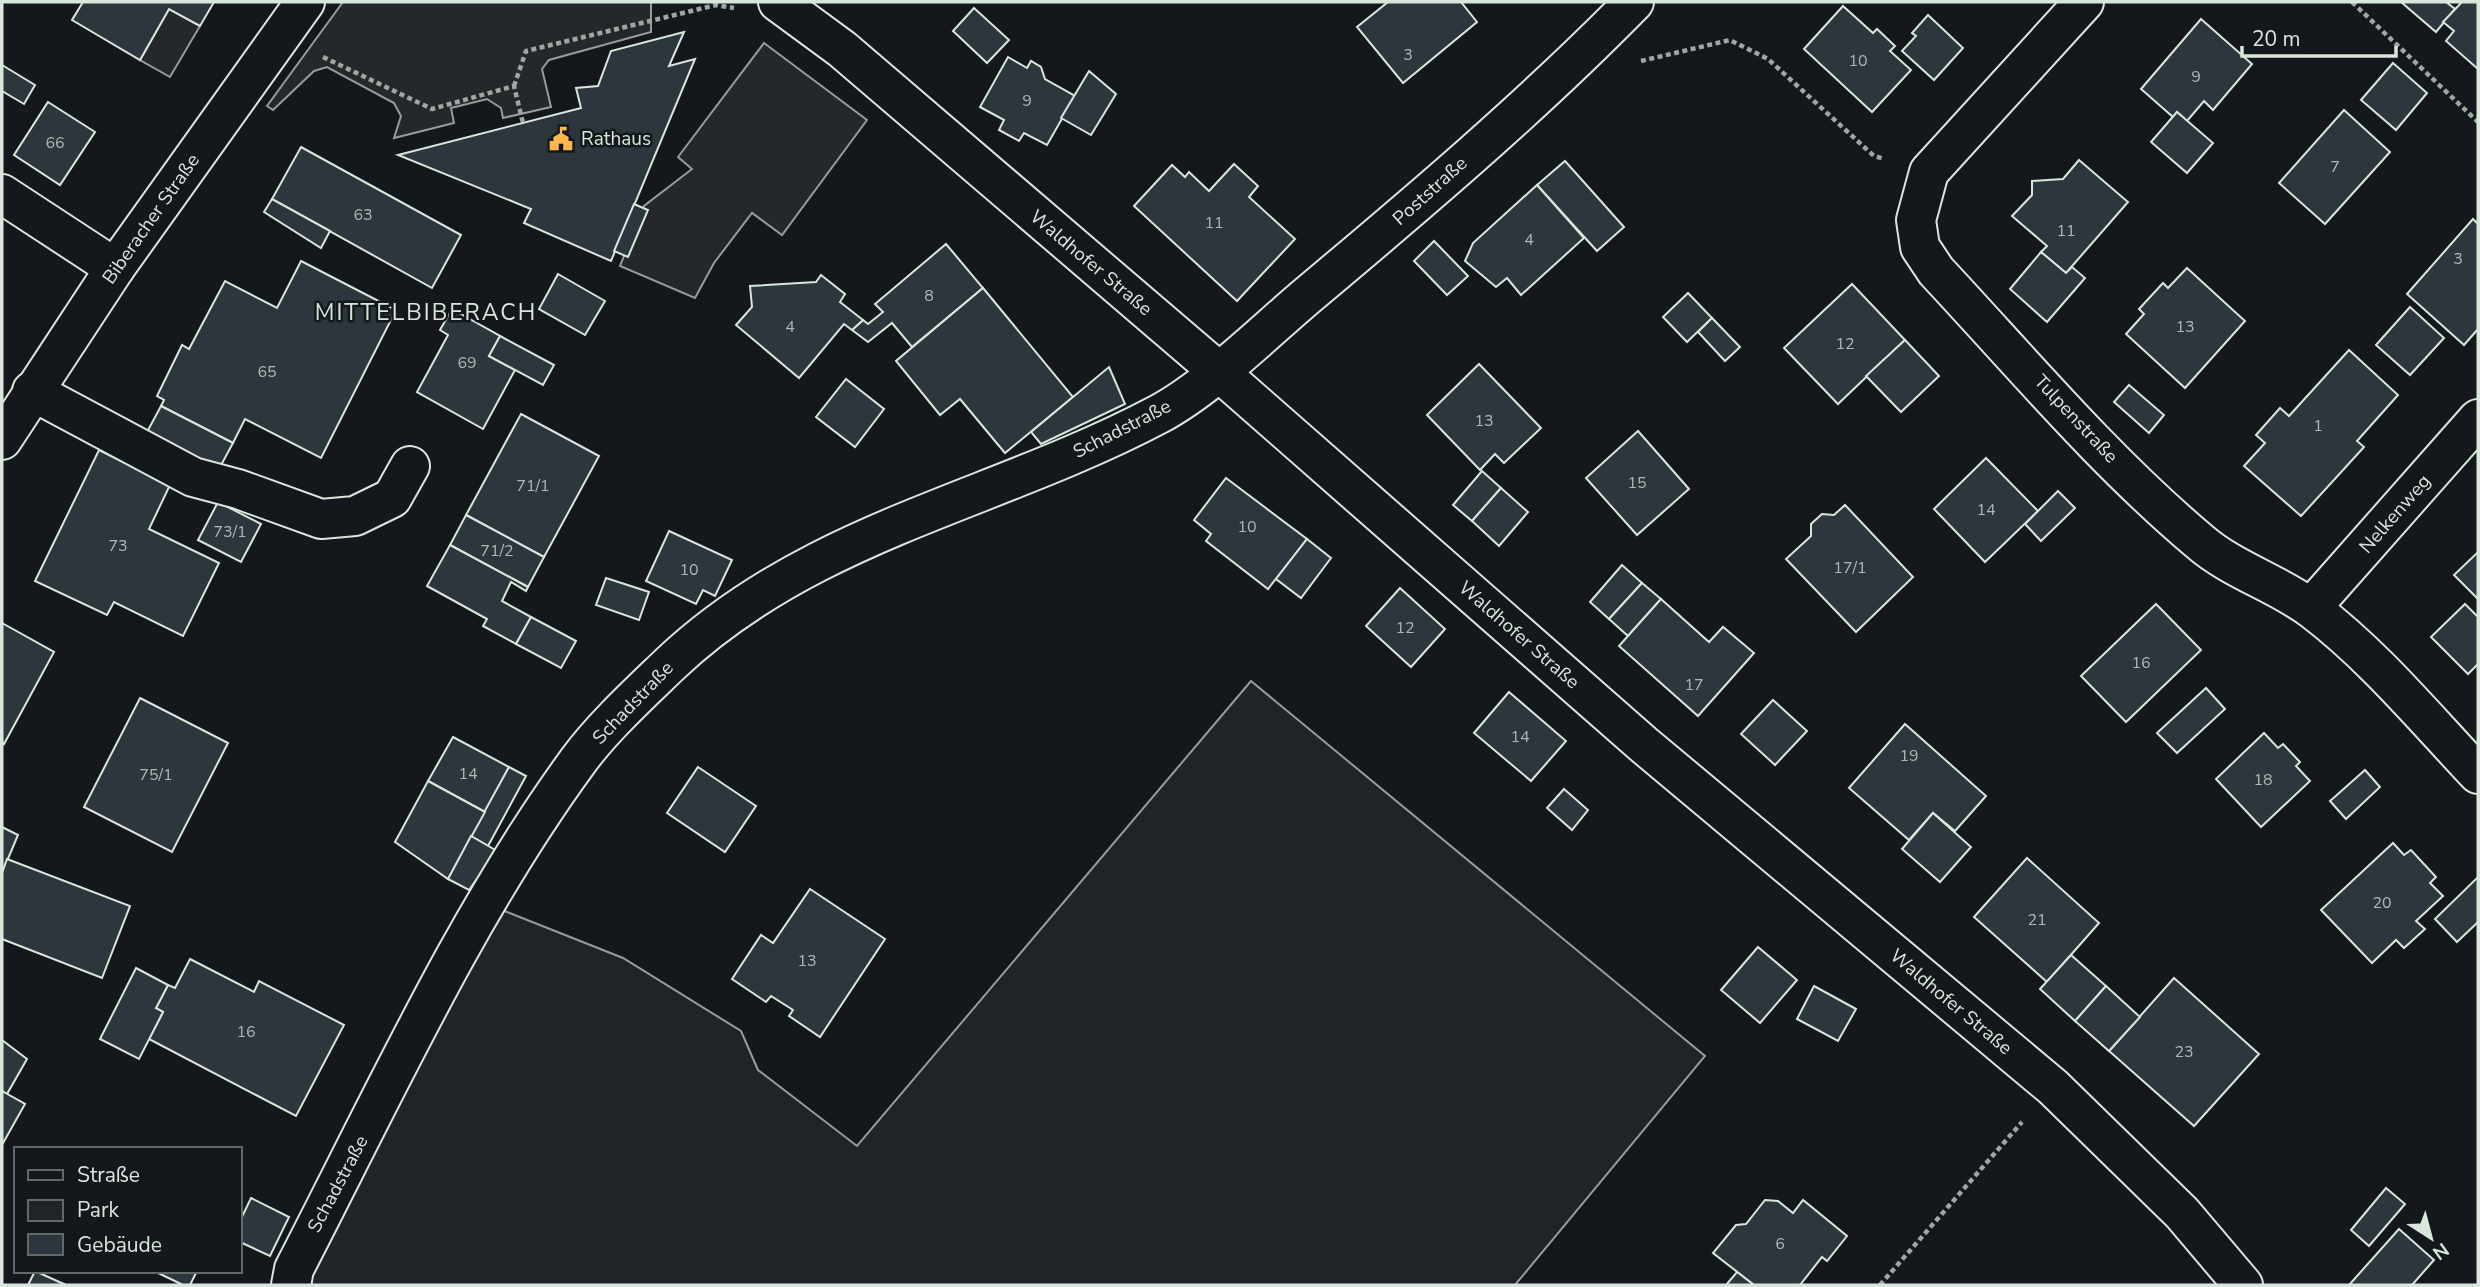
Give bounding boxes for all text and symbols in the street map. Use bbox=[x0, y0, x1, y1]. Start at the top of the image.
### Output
scale bar bbox=[2242, 14, 2396, 58]
text: 20 m bbox=[2252, 25, 2301, 53]
house number: 3 bbox=[1403, 44, 1413, 66]
house number: 10 bbox=[1848, 50, 1868, 72]
house number: 9 bbox=[2191, 66, 2201, 88]
house number: 9 bbox=[1022, 90, 1032, 112]
public building icon: Rathaus bbox=[547, 125, 575, 153]
place label: Rathaus bbox=[581, 126, 651, 152]
house number: 66 bbox=[45, 132, 65, 154]
street label: Biberacher Straße bbox=[96, 149, 206, 289]
street label: Poststraße bbox=[1387, 151, 1473, 231]
house number: 7 bbox=[2330, 156, 2340, 178]
house number: 63 bbox=[353, 204, 373, 226]
street label: Waldhofer Straße bbox=[1024, 204, 1158, 322]
house number: 11 bbox=[1204, 212, 1224, 234]
house number: 11 bbox=[2056, 220, 2076, 242]
house number: 4 bbox=[1524, 229, 1534, 251]
house number: 3 bbox=[2453, 248, 2463, 270]
house number: 8 bbox=[924, 285, 934, 307]
district label: MITTELBIBERACH bbox=[315, 297, 537, 328]
house number: 4 bbox=[785, 316, 795, 338]
house number: 13 bbox=[2175, 316, 2195, 338]
house number: 12 bbox=[1835, 333, 1855, 355]
house number: 69 bbox=[457, 352, 477, 374]
house number: 65 bbox=[257, 361, 277, 383]
street label: Tulpenstraße bbox=[2028, 369, 2124, 469]
street label: Schadstraße bbox=[1069, 393, 1175, 465]
house number: 13 bbox=[1474, 410, 1494, 432]
house number: 1 bbox=[2313, 415, 2323, 437]
street label: Nelkenweg bbox=[2353, 469, 2437, 559]
house number: 15 bbox=[1627, 472, 1647, 494]
house number: 71/1 bbox=[516, 475, 550, 497]
house number: 14 bbox=[1976, 499, 1996, 521]
house number: 10 bbox=[1237, 516, 1257, 538]
house number: 73/1 bbox=[213, 521, 247, 543]
house number: 73 bbox=[108, 535, 128, 557]
house number: 71/2 bbox=[480, 540, 514, 562]
house number: 17/1 bbox=[1833, 557, 1867, 579]
house number: 10 bbox=[679, 559, 699, 581]
street label: Waldhofer Straße bbox=[1453, 575, 1585, 695]
house number: 12 bbox=[1395, 617, 1415, 639]
house number: 16 bbox=[2131, 652, 2151, 674]
street label: Schadstraße bbox=[587, 656, 679, 750]
house number: 17 bbox=[1684, 674, 1704, 696]
house number: 14 bbox=[1510, 726, 1530, 748]
house number: 19 bbox=[1899, 745, 1919, 767]
house number: 14 bbox=[458, 763, 478, 785]
house number: 75/1 bbox=[139, 764, 173, 786]
house number: 18 bbox=[2253, 769, 2273, 791]
house number: 20 bbox=[2372, 892, 2392, 914]
house number: 21 bbox=[2027, 909, 2047, 931]
street label: Waldhofer Straße bbox=[1884, 943, 2018, 1061]
house number: 13 bbox=[797, 950, 817, 972]
house number: 16 bbox=[236, 1021, 256, 1043]
house number: 23 bbox=[2174, 1041, 2194, 1063]
street label: Schadstraße bbox=[301, 1131, 375, 1237]
legend bbox=[14, 1147, 242, 1273]
text: Straße bbox=[77, 1161, 140, 1189]
text: Park bbox=[77, 1196, 119, 1224]
north arrow bbox=[2396, 1203, 2466, 1273]
text: Gebäude bbox=[77, 1231, 162, 1259]
house number: 6 bbox=[1775, 1233, 1785, 1255]
text: N bbox=[2427, 1236, 2454, 1266]

